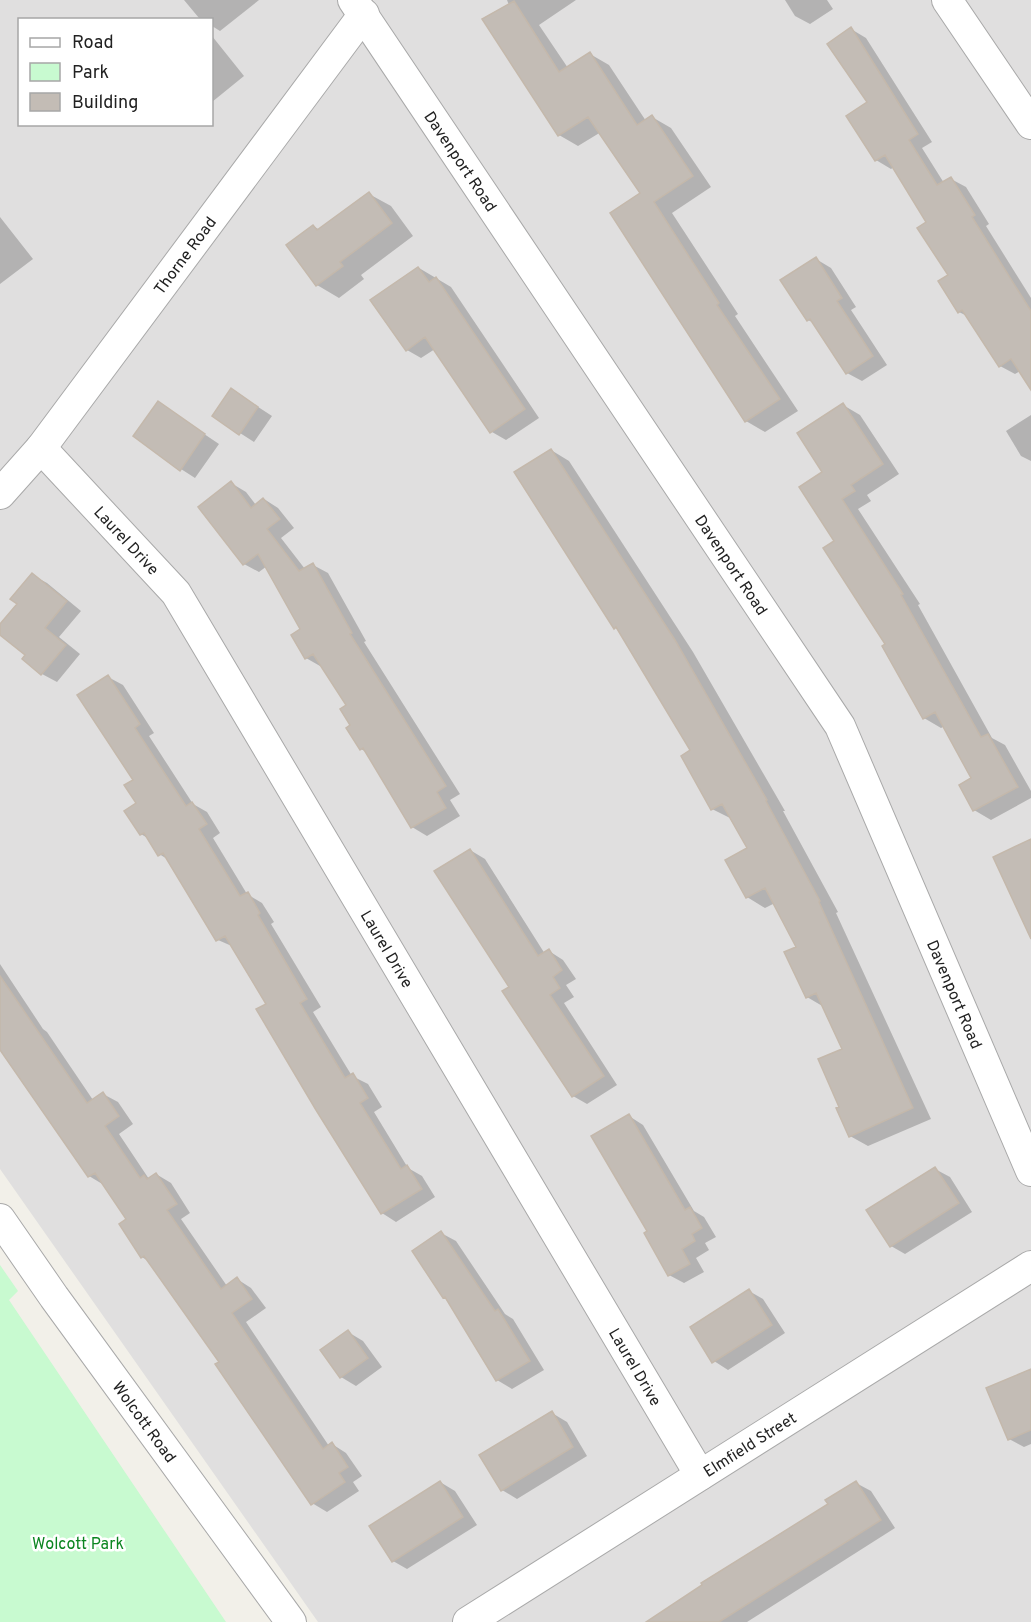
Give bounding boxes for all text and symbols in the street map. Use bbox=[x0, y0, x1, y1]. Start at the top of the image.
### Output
legend bbox=[18, 18, 213, 126]
text: Road bbox=[72, 32, 114, 55]
text: Park bbox=[72, 62, 109, 85]
text: Building bbox=[72, 92, 138, 115]
street label: Davenport Road bbox=[419, 108, 500, 216]
street label: Thorne Road bbox=[151, 213, 222, 299]
street label: Laurel Drive bbox=[88, 503, 162, 580]
street label: Davenport Road bbox=[689, 512, 771, 620]
street label: Laurel Drive bbox=[355, 907, 416, 992]
street label: Davenport Road bbox=[921, 937, 985, 1052]
street label: Laurel Drive bbox=[603, 1325, 665, 1410]
street label: Wolcott Road bbox=[107, 1378, 180, 1467]
street label: Elmfield Street bbox=[700, 1409, 801, 1483]
park label: Wolcott Park bbox=[32, 1535, 124, 1555]

